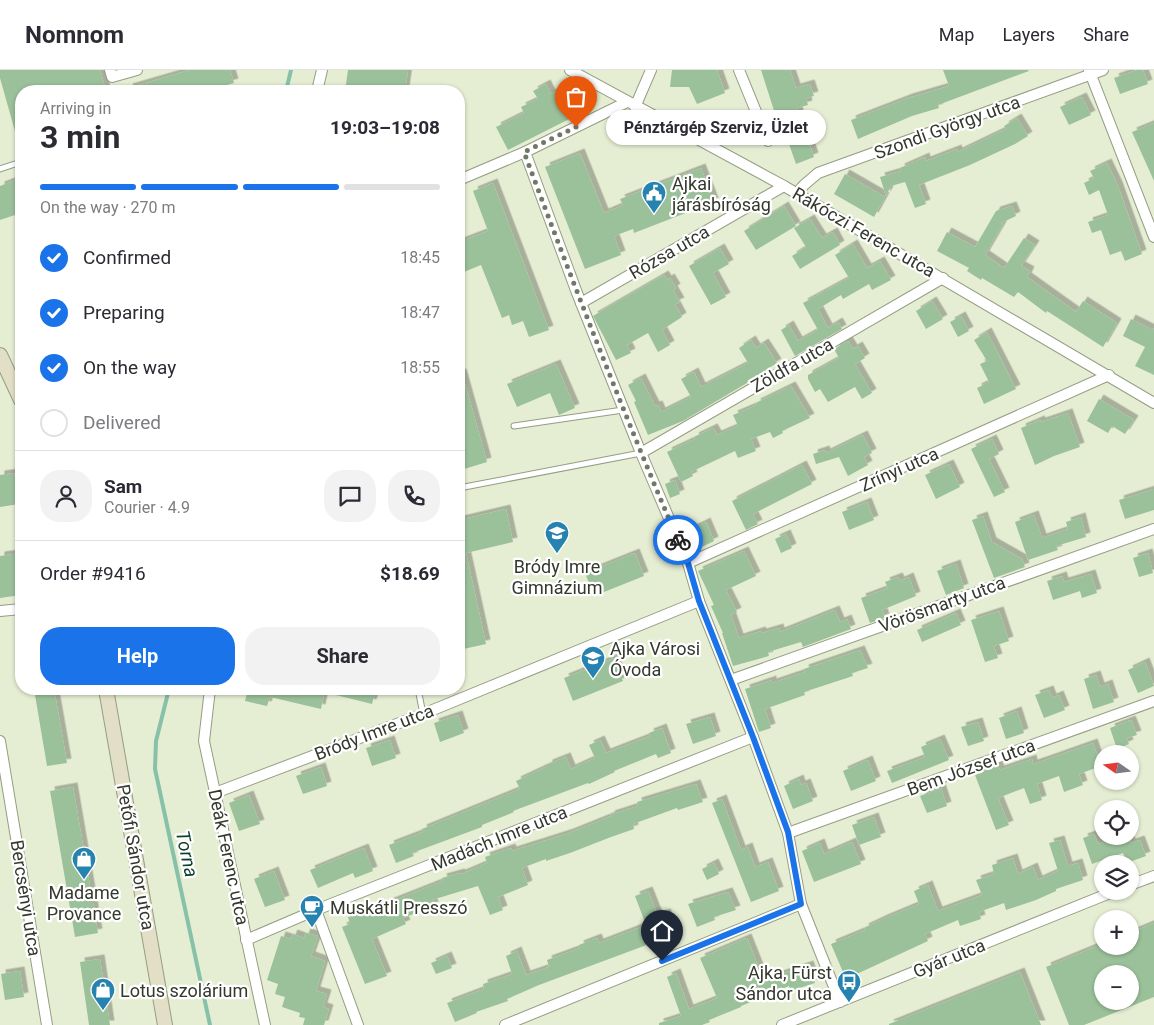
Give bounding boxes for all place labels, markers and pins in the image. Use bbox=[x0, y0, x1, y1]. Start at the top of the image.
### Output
pin bbox=[555, 76, 597, 127]
callout: Pénztárgép Szerviz, Üzlet bbox=[606, 110, 826, 144]
place label: Ajkai járásbíróság bbox=[671, 173, 771, 215]
public building icon: Ajkai járásbíróság bbox=[641, 180, 667, 214]
school or university icon: Bródy Imre Gimnázium bbox=[544, 520, 570, 554]
place label: Bródy Imre Gimnázium bbox=[511, 556, 603, 598]
place label: Ajka Városi Óvoda bbox=[610, 638, 700, 680]
school or university icon: Ajka Városi Óvoda bbox=[580, 645, 606, 679]
shop icon: Madame Provance bbox=[71, 846, 97, 880]
place label: Madame Provance bbox=[47, 882, 121, 924]
cafe icon: Muskátli Presszó bbox=[299, 894, 325, 928]
place label: Muskátli Presszó bbox=[330, 897, 467, 918]
pin bbox=[641, 910, 683, 961]
place label: Ajka, Fürst Sándor utca bbox=[736, 962, 832, 1004]
bus stop icon: Ajka, Fürst Sándor utca bbox=[836, 969, 862, 1003]
shop icon: Lotus szolárium bbox=[90, 977, 116, 1011]
place label: Lotus szolárium bbox=[120, 980, 248, 1001]

